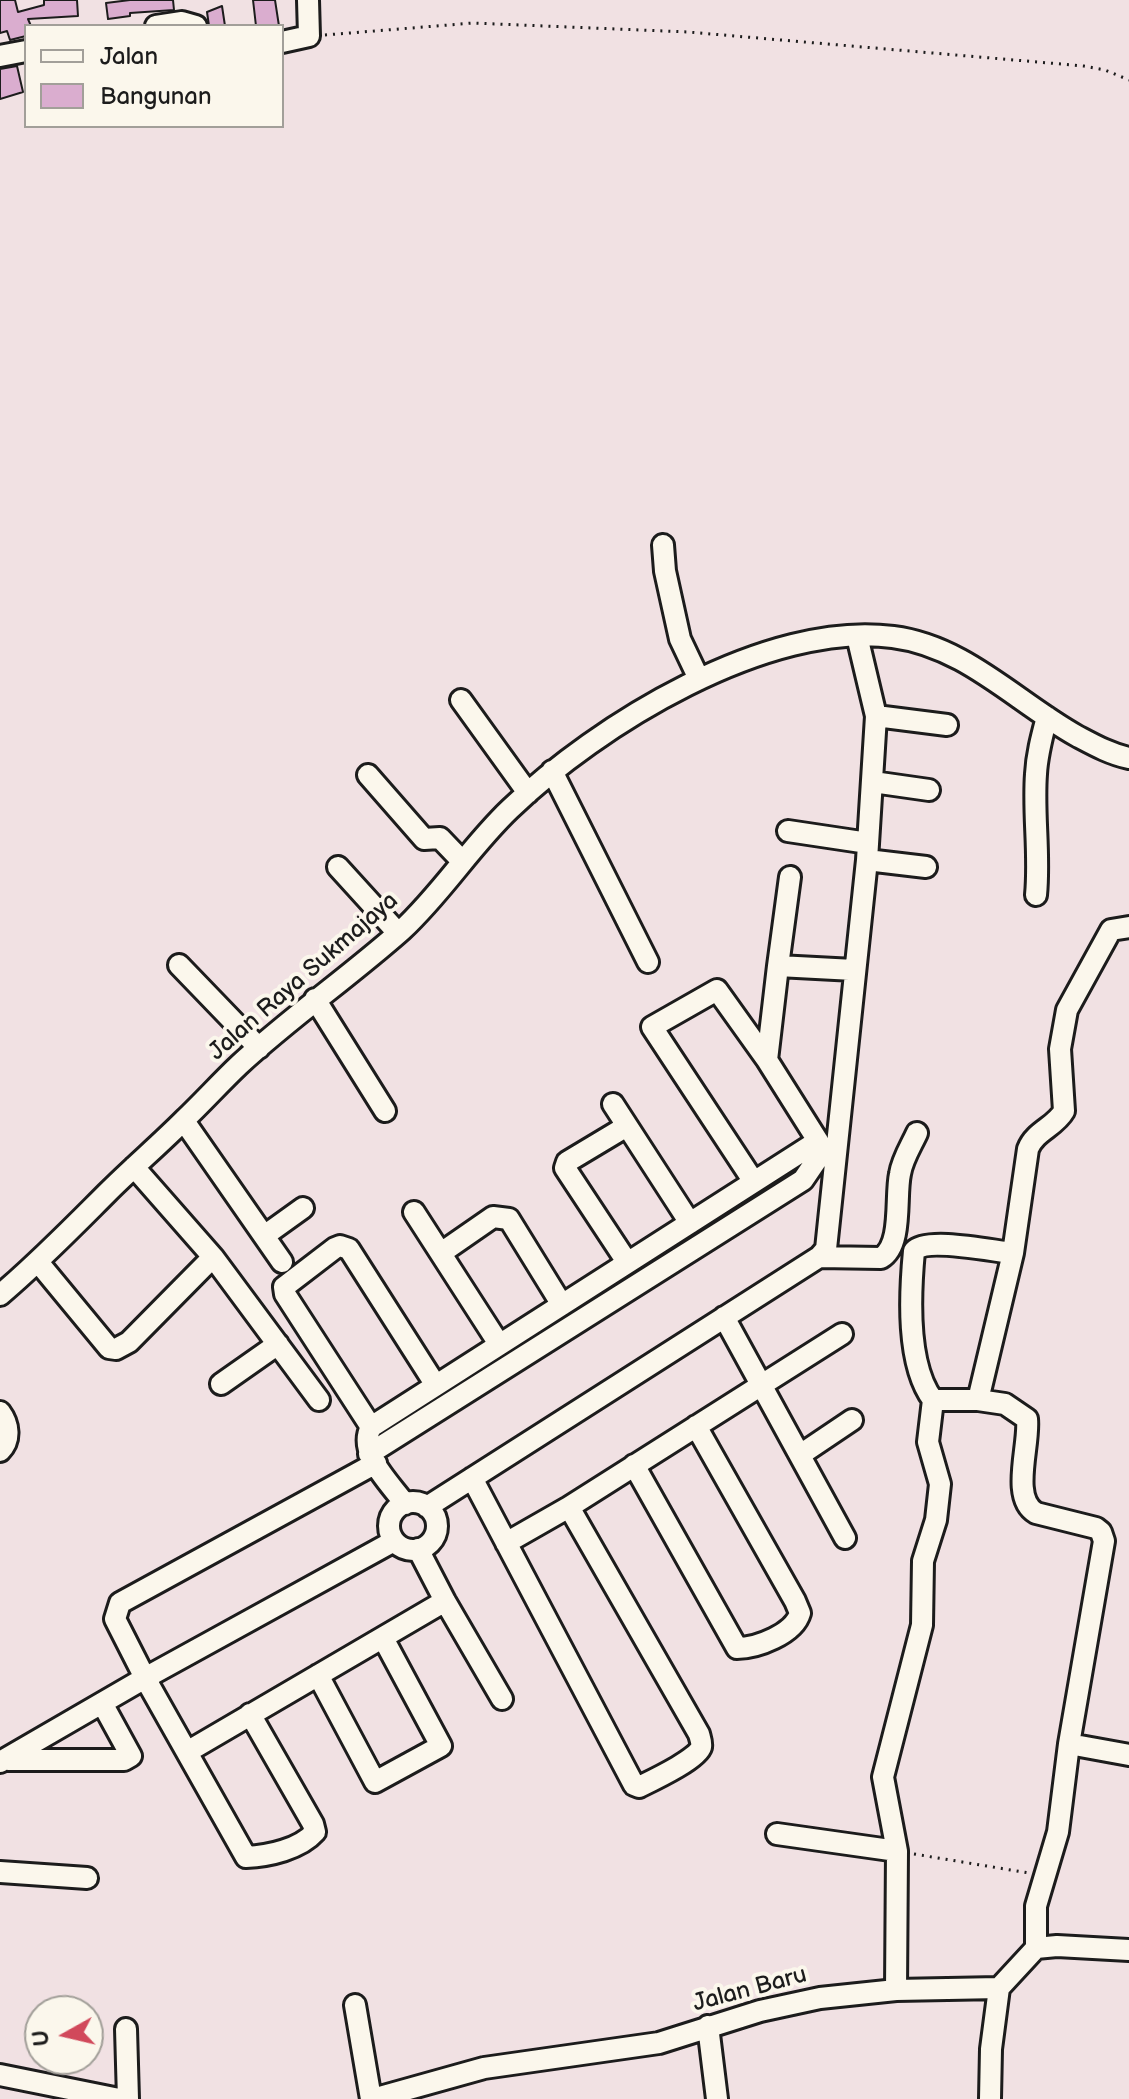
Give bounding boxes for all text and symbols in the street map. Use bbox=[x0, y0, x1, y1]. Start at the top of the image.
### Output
legend bbox=[24, 24, 284, 128]
text: Jalan bbox=[100, 42, 158, 71]
text: Bangunan bbox=[100, 82, 211, 111]
street label: Jalan Raya Sukmajaya bbox=[203, 887, 405, 1067]
street label: Jalan Baru bbox=[690, 1961, 810, 2019]
north arrow bbox=[24, 1995, 104, 2075]
text: U bbox=[27, 2029, 56, 2048]

